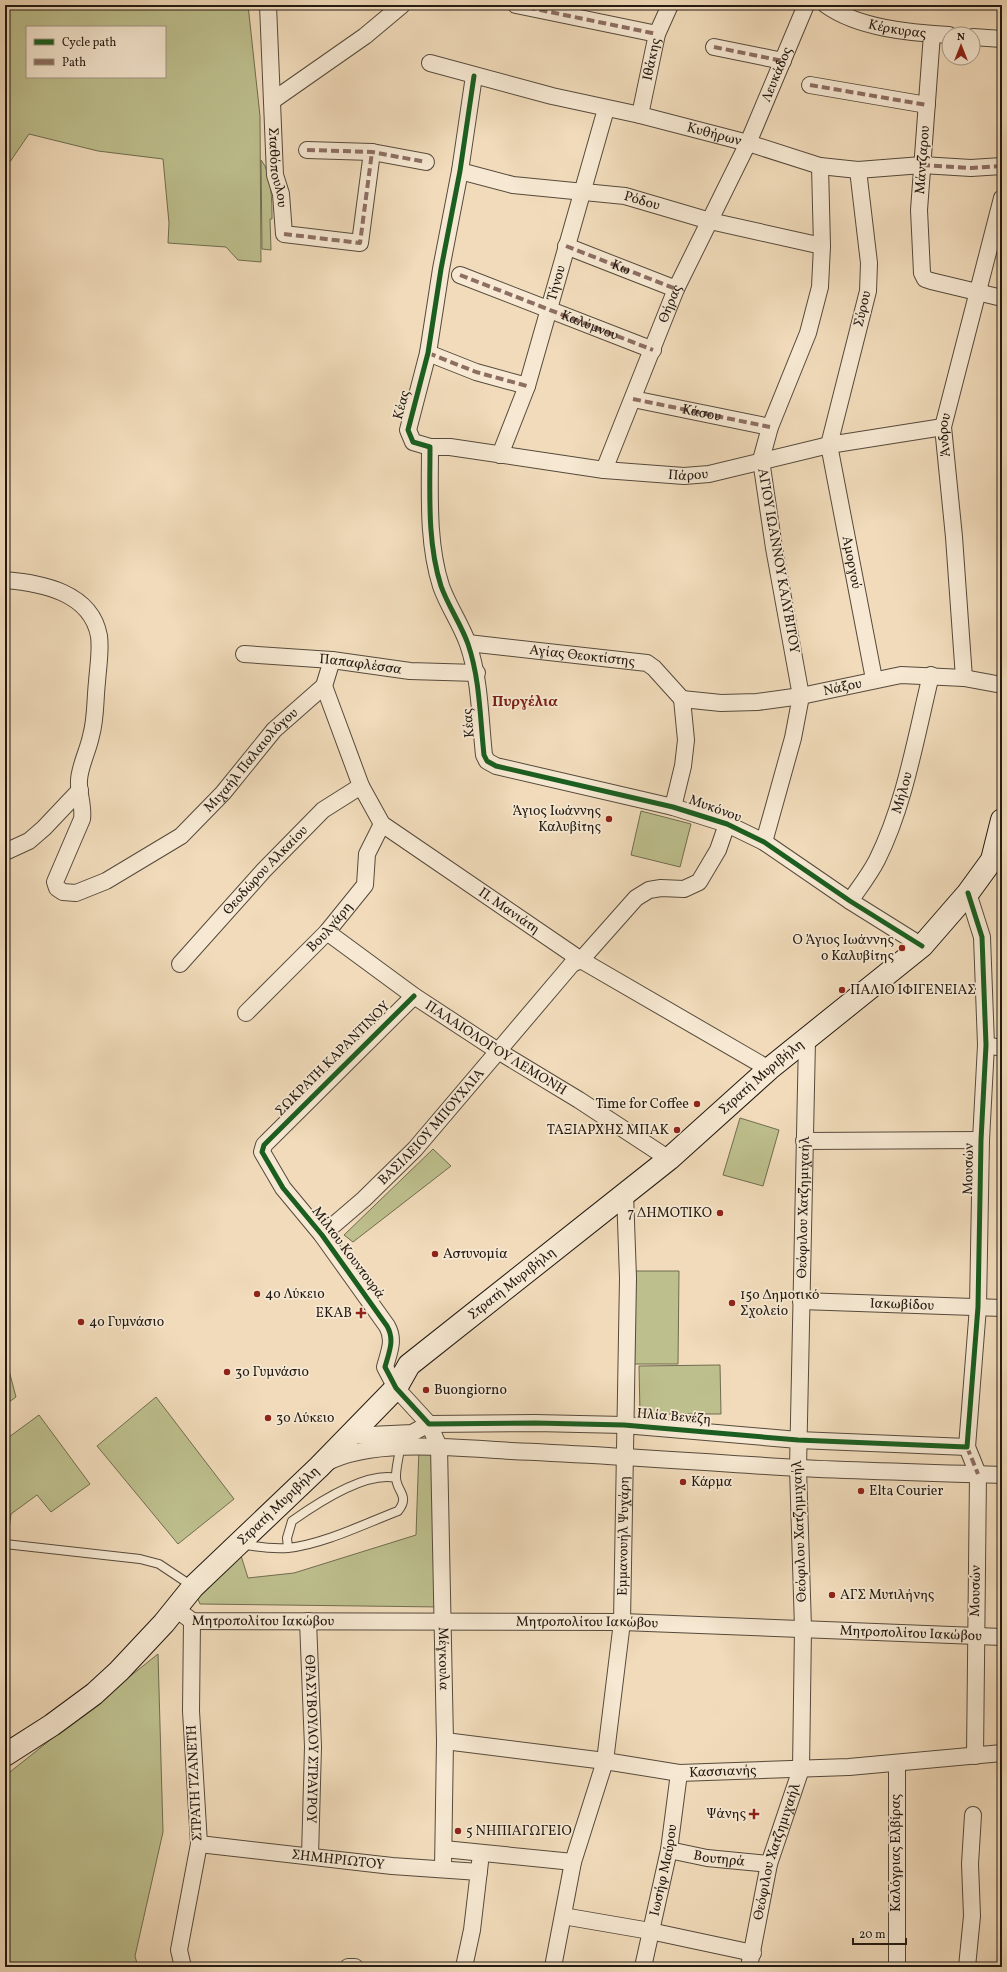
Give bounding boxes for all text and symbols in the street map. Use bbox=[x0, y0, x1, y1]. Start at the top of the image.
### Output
street label: Κέρκυρας bbox=[866, 15, 927, 43]
legend bbox=[26, 26, 166, 78]
north arrow bbox=[941, 26, 981, 66]
text: N bbox=[957, 30, 965, 45]
text: Cycle path bbox=[62, 35, 117, 51]
street label: Ιθάκης bbox=[638, 36, 665, 82]
street label: Λευκάδος bbox=[757, 44, 797, 105]
text: Path bbox=[62, 55, 86, 71]
street label: Κυθήρων bbox=[685, 118, 744, 150]
street label: Μάντζαρου bbox=[911, 125, 935, 195]
street label: Σταθόπουλου bbox=[264, 127, 292, 208]
street label: Ρόδου bbox=[622, 187, 662, 215]
street label: Κω bbox=[609, 255, 633, 280]
street label: Τήνου bbox=[542, 263, 571, 303]
street label: Θήρας bbox=[654, 281, 686, 326]
street label: Σύρου bbox=[850, 289, 876, 329]
street label: Καλύμνου bbox=[558, 306, 621, 345]
street label: Κέας bbox=[389, 388, 415, 422]
street label: Κάσου bbox=[680, 400, 723, 426]
street label: Άνδρου bbox=[934, 411, 956, 458]
street label: Πάρου bbox=[667, 465, 709, 486]
street label: ΑΓΙΟΥ ΙΩΑΝΝΟΥ ΚΑΛΥΒΙΤΟΥ bbox=[752, 467, 804, 655]
street label: Αμοργού bbox=[837, 534, 866, 591]
street label: Αγίας Θεοκτίστης bbox=[528, 640, 636, 671]
street label: Παπαφλέσσα bbox=[319, 650, 403, 679]
street label: Νάξου bbox=[821, 674, 864, 701]
district label: Πυργέλια bbox=[492, 692, 558, 713]
street label: Μιχαήλ Παλαιολόγου bbox=[200, 703, 302, 817]
street label: Κέας bbox=[458, 707, 480, 739]
street label: Μήλου bbox=[887, 770, 917, 816]
street label: Μυκόνου bbox=[686, 791, 744, 827]
place label: Άγιος Ιωάννης Καλυβίτης bbox=[512, 802, 601, 837]
marker: Άγιος Ιωάννης Καλυβίτης bbox=[604, 814, 614, 824]
street label: Θεοδώρου Αλκαίου bbox=[219, 821, 312, 919]
street label: Π. Μανιάτη bbox=[475, 883, 544, 939]
street label: Βουλγάρη bbox=[303, 898, 357, 956]
place label: Ο Άγιος Ιωάννης ο Καλυβίτης bbox=[792, 931, 894, 966]
marker: Ο Άγιος Ιωάννης ο Καλυβίτης bbox=[897, 943, 907, 953]
place label: ΠΑΛΙΟ ΙΦΙΓΕΝΕΙΑΣ bbox=[850, 981, 976, 1000]
marker: ΠΑΛΙΟ ΙΦΙΓΕΝΕΙΑΣ bbox=[837, 985, 847, 995]
street label: ΠΑΛΑΙΟΛΟΓΟΥ ΛΕΜΟΝΗ bbox=[421, 996, 570, 1100]
street label: ΣΩΚΡΑΤΗ ΚΑΡΑΝΤΙΝΟΥ bbox=[271, 997, 395, 1121]
street label: Στρατή Μυριβήλη bbox=[715, 1035, 808, 1119]
street label: ΒΑΣΙΛΕΙΟΥ ΜΠΟΥΧΛΙΑ bbox=[374, 1064, 489, 1190]
place label: Time for Coffee bbox=[595, 1095, 689, 1114]
marker: Time for Coffee bbox=[692, 1099, 702, 1109]
place label: ΤΑΞΙΑΡΧΗΣ ΜΠΑΚ bbox=[547, 1121, 669, 1140]
marker: ΤΑΞΙΑΡΧΗΣ ΜΠΑΚ bbox=[672, 1125, 682, 1135]
street label: Θεόφιλου Χατζημιχαήλ bbox=[792, 1136, 814, 1279]
street label: Μουσών bbox=[959, 1143, 979, 1195]
street label: Μίλτου Κουντουρά bbox=[307, 1203, 389, 1304]
place label: 7 ΔΗΜΟΤΙΚΟ bbox=[627, 1204, 712, 1223]
marker: 7 ΔΗΜΟΤΙΚΟ bbox=[715, 1208, 725, 1218]
street label: Στρατή Μυριβήλη bbox=[464, 1243, 560, 1324]
place label: Αστυνομία bbox=[443, 1245, 508, 1264]
marker: Αστυνομία bbox=[430, 1249, 440, 1259]
place label: 4ο Λύκειο bbox=[265, 1285, 325, 1304]
place label: 15o Δημοτικό Σχολείο bbox=[740, 1286, 820, 1321]
marker: 4ο Λύκειο bbox=[252, 1289, 262, 1299]
street label: Ιακωβίδου bbox=[869, 1294, 935, 1315]
marker: 15o Δημοτικό Σχολείο bbox=[727, 1298, 737, 1308]
place label: ΕΚΑΒ bbox=[316, 1304, 352, 1323]
marker: ΕΚΑΒ bbox=[355, 1307, 367, 1319]
place label: 4ο Γυμνάσιο bbox=[89, 1313, 164, 1332]
marker: 4ο Γυμνάσιο bbox=[76, 1317, 86, 1327]
place label: 3ο Γυμνάσιο bbox=[235, 1363, 309, 1382]
marker: 3ο Γυμνάσιο bbox=[222, 1367, 232, 1377]
place label: Buongiorno bbox=[434, 1381, 507, 1400]
marker: Buongiorno bbox=[421, 1385, 431, 1395]
street label: Ηλία Βενέζη bbox=[636, 1404, 712, 1430]
place label: 3ο Λύκειο bbox=[276, 1409, 334, 1428]
marker: 3ο Λύκειο bbox=[263, 1413, 273, 1423]
street label: Θεόφιλου Χατζημιχαήλ bbox=[788, 1459, 812, 1602]
street label: Στρατή Μυριβήλη bbox=[233, 1462, 324, 1549]
place label: Κάρμα bbox=[691, 1473, 733, 1492]
street label: Εμμανουήλ Ψυχάρη bbox=[613, 1476, 634, 1596]
marker: Κάρμα bbox=[678, 1477, 688, 1487]
place label: Elta Courier bbox=[869, 1482, 943, 1501]
marker: Elta Courier bbox=[856, 1486, 866, 1496]
street label: Μουσών bbox=[966, 1565, 986, 1617]
place label: ΑΓΣ Μυτιλήνης bbox=[840, 1586, 934, 1605]
marker: ΑΓΣ Μυτιλήνης bbox=[827, 1590, 837, 1600]
street label: Μητροπολίτου Ιακώβου bbox=[192, 1611, 334, 1631]
street label: Μητροπολίτου Ιακώβου bbox=[516, 1612, 659, 1633]
street label: Μητροπολίτου Ιακώβου bbox=[839, 1621, 983, 1646]
street label: Μέγκουλα bbox=[433, 1627, 453, 1691]
street label: ΘΡΑΣΥΒΟΥΛΟΥ ΣΤΡΑΥΡΟΥ bbox=[300, 1654, 323, 1824]
street label: ΣΤΡΑΤΗ ΤΖΑΝΕΤΗ bbox=[182, 1724, 208, 1842]
street label: Κασσιανής bbox=[689, 1761, 757, 1782]
street label: Θεόφιλου Χατζημιχαήλ bbox=[749, 1780, 805, 1922]
street label: Καλόγριας Ελβίρας bbox=[887, 1794, 906, 1912]
place label: Ψάνης bbox=[706, 1805, 746, 1824]
marker: Ψάνης bbox=[749, 1809, 759, 1819]
place label: 5 ΝΗΠΙΑΓΩΓΕΙΟ bbox=[466, 1822, 572, 1841]
street label: Ιωσήφ Μαύρου bbox=[645, 1823, 682, 1918]
marker: 5 ΝΗΠΙΑΓΩΓΕΙΟ bbox=[453, 1826, 463, 1836]
street label: ΣΗΜΗΡΙΩΤΟΥ bbox=[291, 1845, 386, 1875]
street label: Βουτηρά bbox=[692, 1846, 746, 1871]
scale bar bbox=[853, 1920, 906, 1946]
text: 20 m bbox=[859, 1927, 886, 1943]

